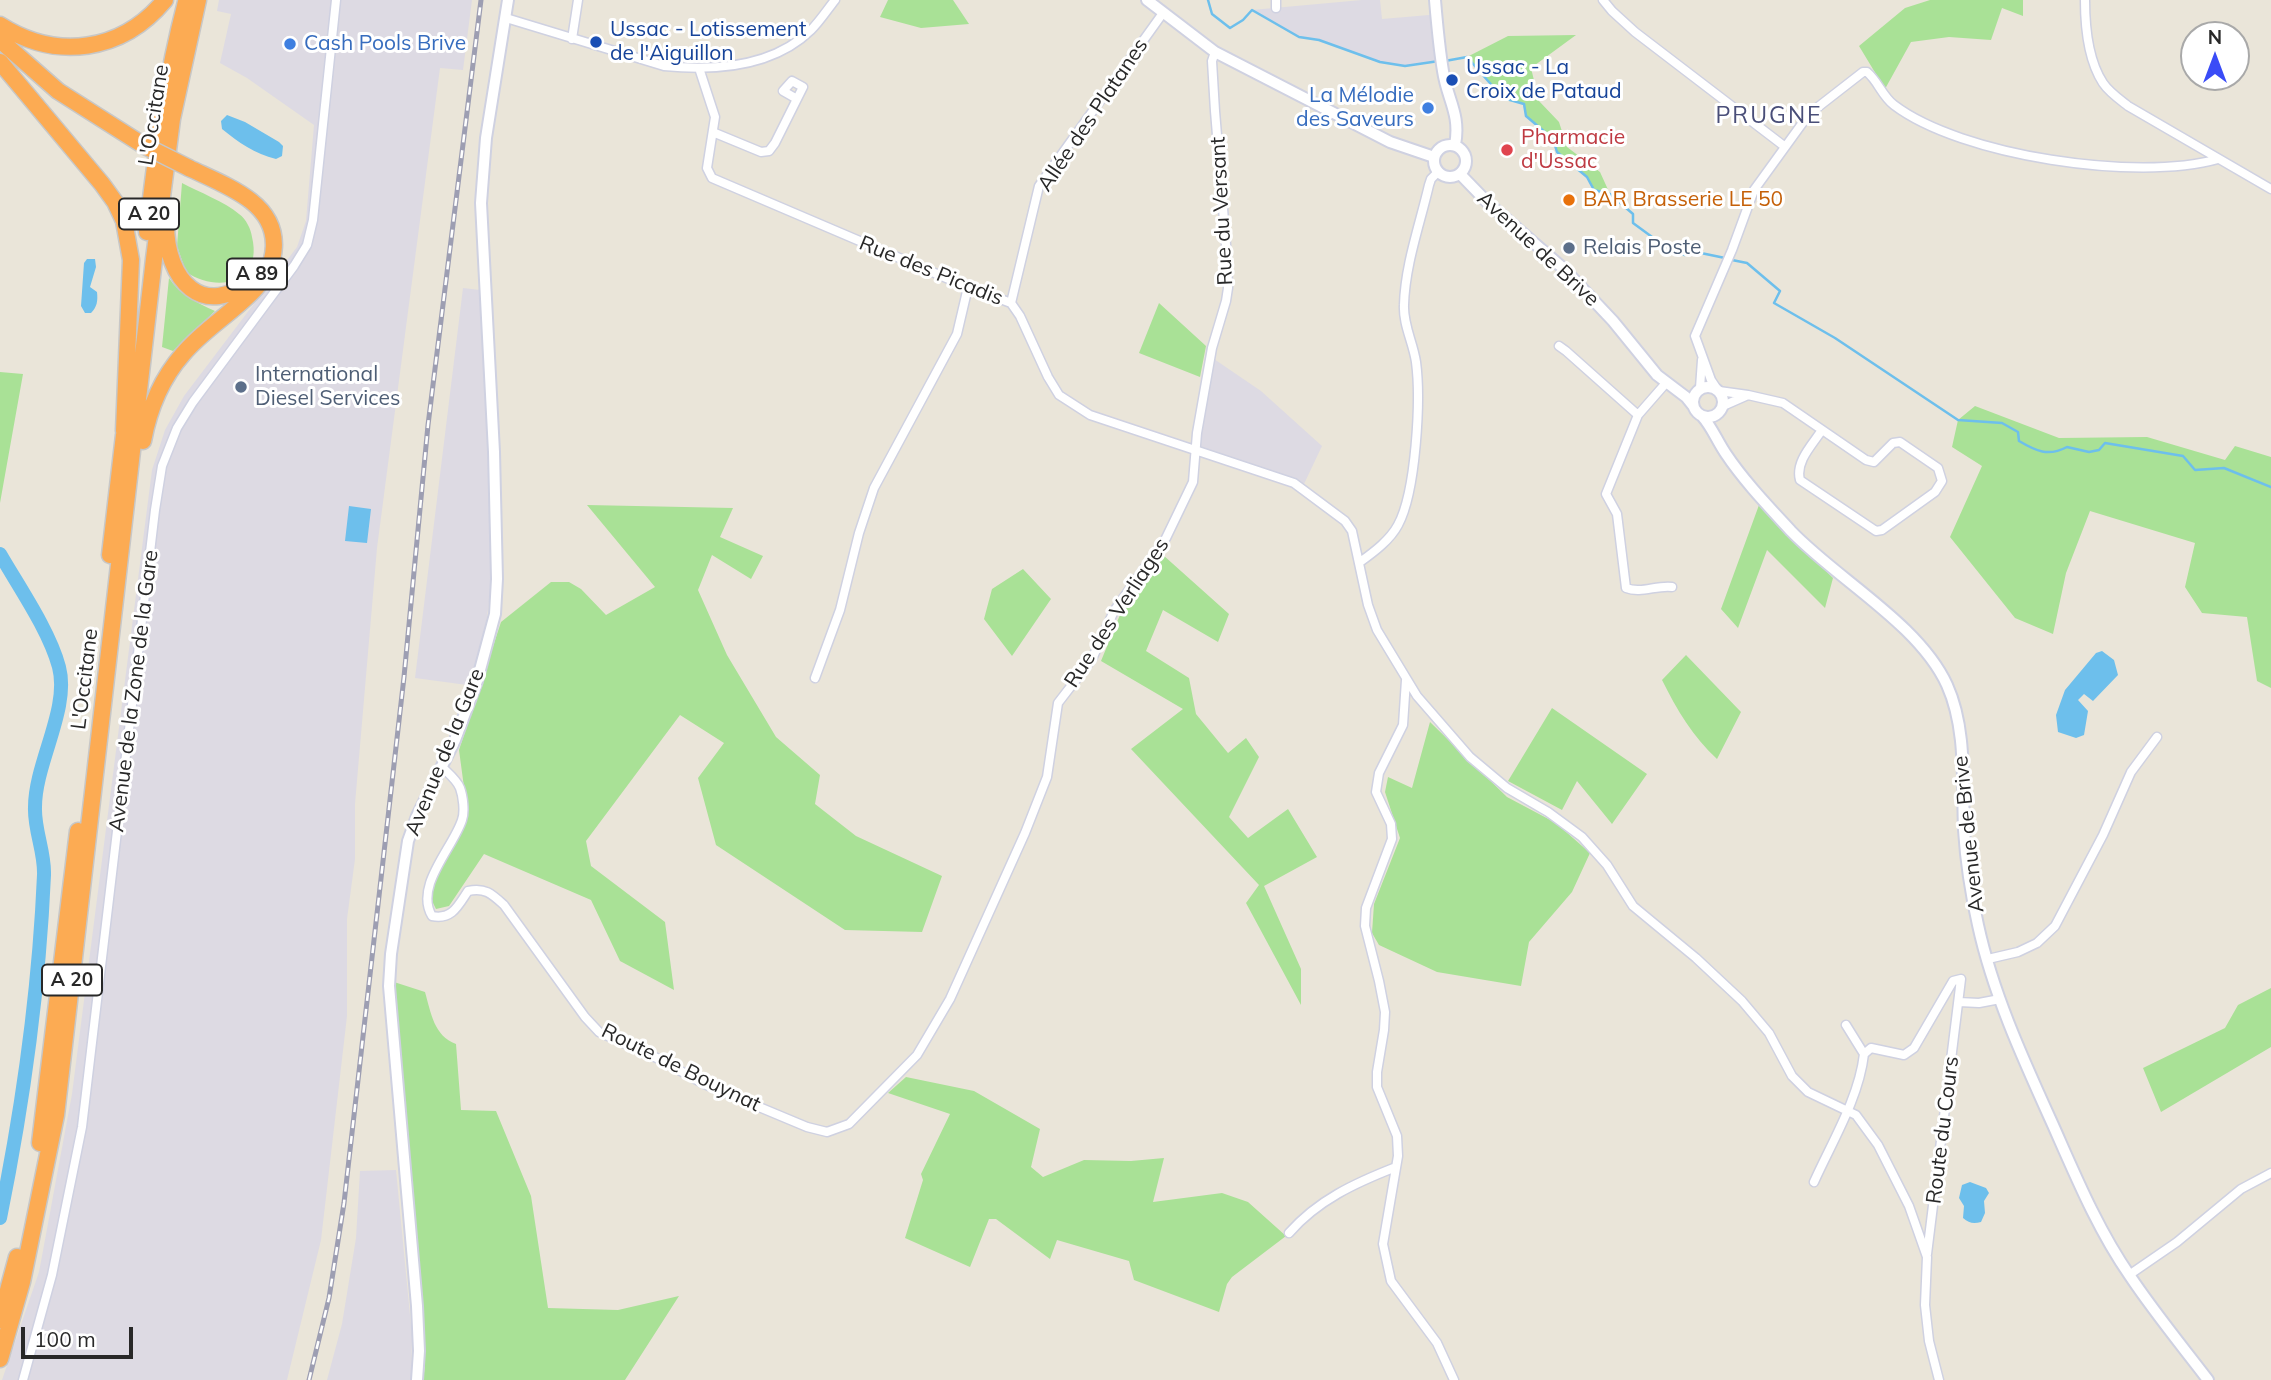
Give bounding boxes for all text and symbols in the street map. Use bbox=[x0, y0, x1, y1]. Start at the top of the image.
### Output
place label: Ussac - Lotissement de l'Aiguillon bbox=[610, 17, 806, 67]
north arrow bbox=[2180, 21, 2250, 91]
text: N bbox=[2208, 25, 2222, 49]
place label: Cash Pools Brive bbox=[304, 31, 466, 57]
marker: Ussac - Lotissement de l'Aiguillon bbox=[588, 34, 604, 50]
street label: Allée des Platanes bbox=[1032, 34, 1154, 196]
marker: Cash Pools Brive bbox=[282, 36, 298, 52]
place label: Ussac - La Croix de Pataud bbox=[1466, 55, 1621, 105]
street label: L'Occitane bbox=[134, 63, 174, 167]
marker: Ussac - La Croix de Pataud bbox=[1444, 72, 1460, 88]
place label: La Mélodie des Saveurs bbox=[1296, 83, 1414, 133]
marker: La Mélodie des Saveurs bbox=[1420, 100, 1436, 116]
district label: PRUGNE bbox=[1716, 102, 1822, 130]
place label: Pharmacie d'Ussac bbox=[1521, 125, 1625, 175]
street label: Rue du Versant bbox=[1206, 136, 1238, 286]
marker: Pharmacie d'Ussac bbox=[1499, 142, 1515, 158]
street label: Avenue de Brive bbox=[1472, 186, 1604, 312]
place label: BAR Brasserie LE 50 bbox=[1583, 187, 1783, 213]
marker: BAR Brasserie LE 50 bbox=[1561, 192, 1577, 208]
road number: A 20 bbox=[119, 198, 179, 230]
street label: Rue des Picadis bbox=[855, 231, 1007, 311]
place label: Relais Poste bbox=[1583, 235, 1701, 261]
marker: Relais Poste bbox=[1561, 240, 1577, 256]
road number: A 89 bbox=[227, 258, 287, 290]
place label: International Diesel Services bbox=[255, 362, 400, 412]
marker: International Diesel Services bbox=[233, 379, 249, 395]
street label: Rue des Verliages bbox=[1059, 534, 1175, 692]
street label: Avenue de la Zone de la Gare bbox=[104, 548, 164, 834]
street label: L'Occitane bbox=[66, 627, 104, 731]
street label: Avenue de la Gare bbox=[400, 665, 490, 839]
street label: Avenue de Brive bbox=[1948, 754, 1990, 914]
road number: A 20 bbox=[42, 964, 102, 996]
street label: Route de Bouynat bbox=[597, 1019, 765, 1117]
street label: Route du Cours bbox=[1921, 1055, 1965, 1205]
scale bar bbox=[24, 1314, 136, 1358]
text: 100 m bbox=[34, 1326, 96, 1352]

